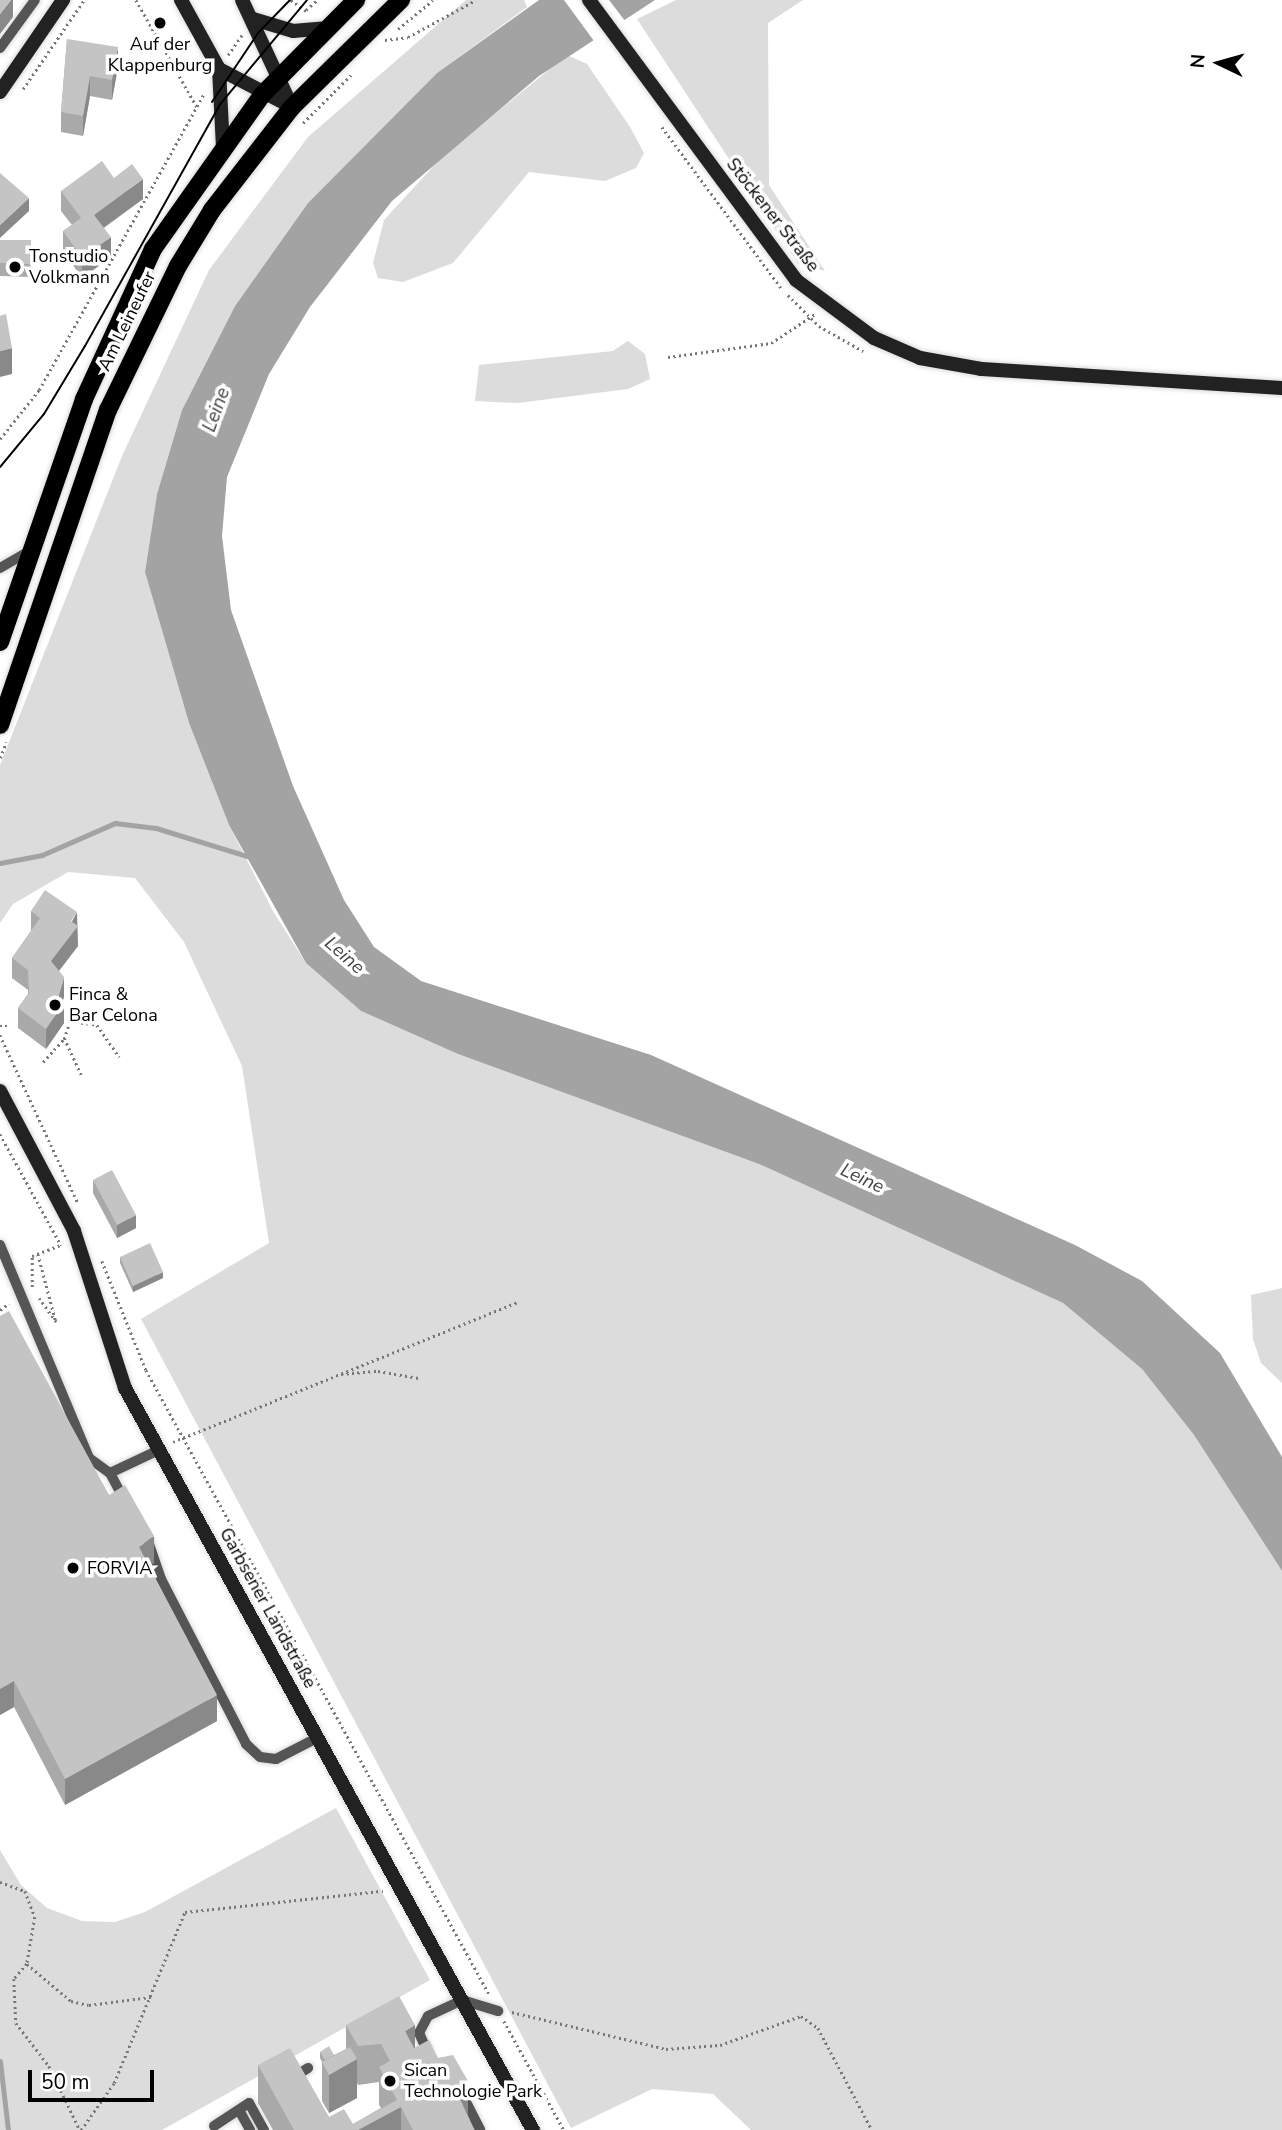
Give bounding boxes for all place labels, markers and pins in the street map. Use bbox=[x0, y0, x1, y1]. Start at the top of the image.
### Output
marker: Auf der Klappenburg bbox=[152, 15, 168, 31]
place label: Auf der Klappenburg bbox=[108, 34, 212, 76]
place label: Tonstudio Volkmann bbox=[29, 246, 110, 288]
marker: Tonstudio Volkmann bbox=[7, 259, 23, 275]
place label: Finca & Bar Celona bbox=[69, 984, 158, 1026]
marker: Finca & Bar Celona bbox=[47, 997, 63, 1013]
place label: FORVIA bbox=[87, 1557, 152, 1579]
marker: FORVIA bbox=[65, 1560, 81, 1576]
place label: Sican Technologie Park bbox=[404, 2060, 542, 2102]
marker: Sican Technologie Park bbox=[382, 2073, 398, 2089]

